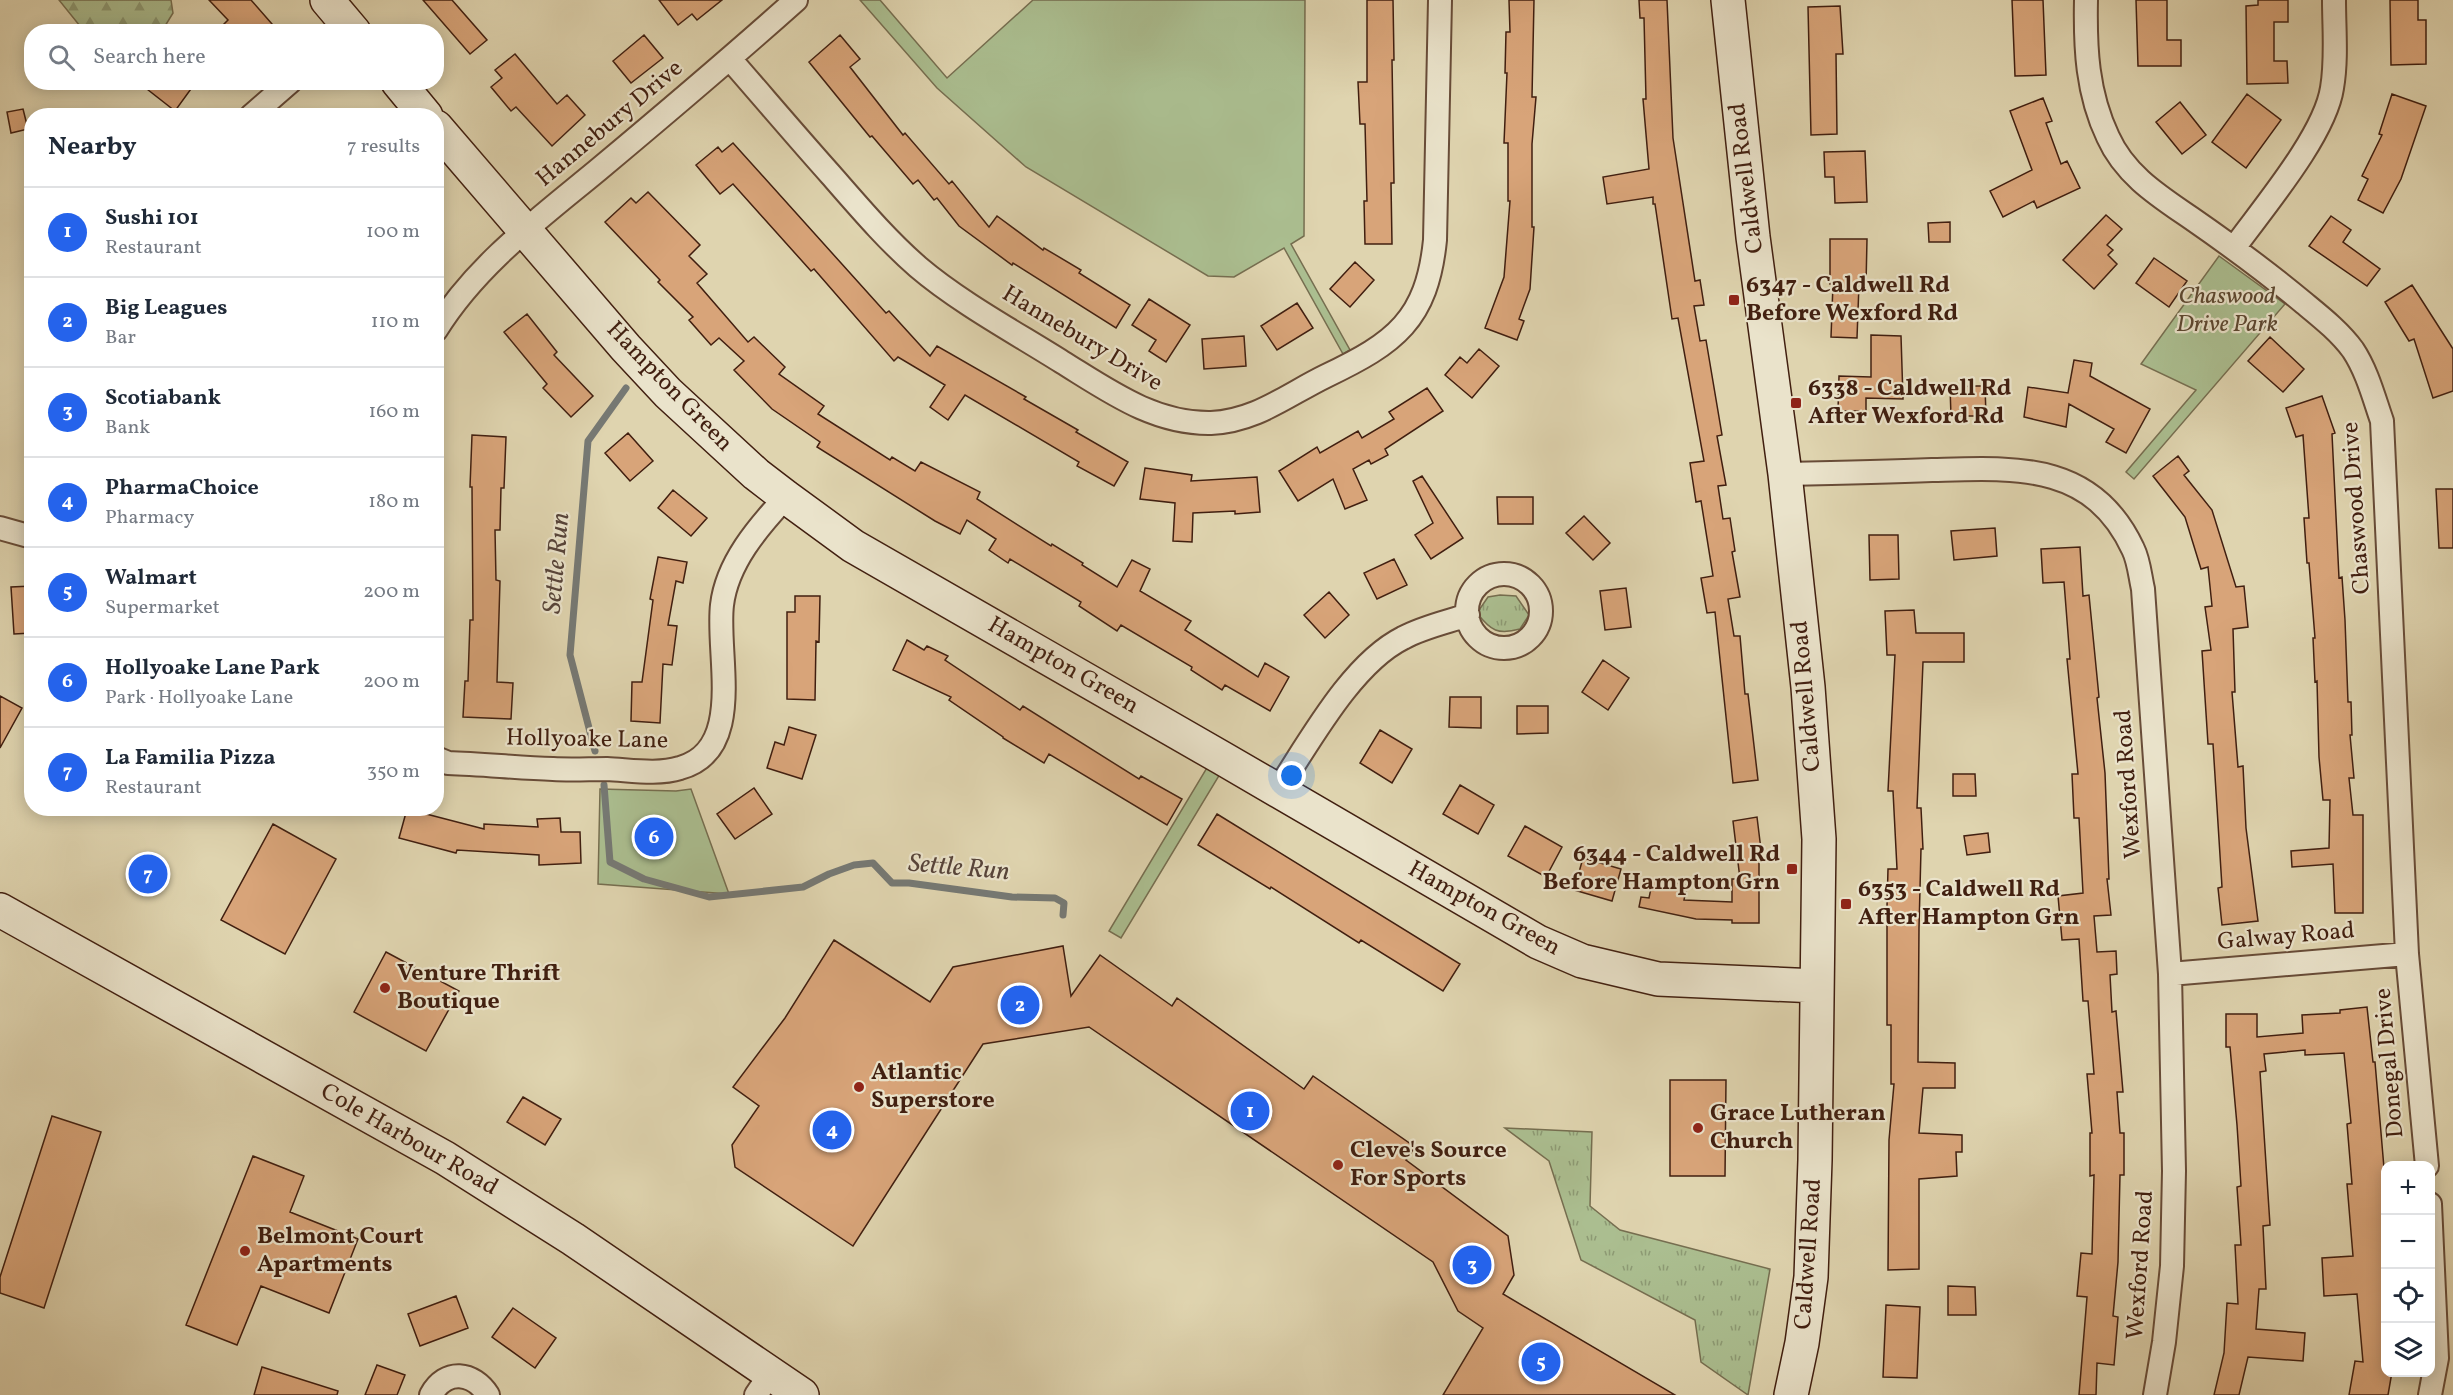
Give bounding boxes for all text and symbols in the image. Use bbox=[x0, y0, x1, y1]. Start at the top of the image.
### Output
search box bbox=[24, 24, 444, 90]
icon: search bbox=[45, 41, 78, 74]
text: Search here bbox=[93, 42, 206, 73]
street label: Hannebury Drive bbox=[529, 52, 691, 196]
street label: Caldwell Road bbox=[1721, 101, 1773, 255]
text: Nearby bbox=[48, 129, 137, 165]
text: 7 results bbox=[347, 133, 420, 161]
text: Sushi 101 bbox=[105, 203, 199, 234]
text: 1 bbox=[63, 218, 72, 246]
text: 100 m bbox=[366, 218, 420, 246]
text: Restaurant bbox=[105, 234, 202, 262]
place label: 6347 - Caldwell Rd Before Wexford Rd bbox=[1746, 269, 1958, 331]
street label: Hannebury Drive bbox=[995, 277, 1169, 401]
park label: Chaswood Drive Park bbox=[2176, 280, 2278, 342]
text: Big Leagues bbox=[105, 293, 227, 324]
marker: 6347 - Caldwell Rd Before Wexford Rd bbox=[1727, 293, 1741, 307]
text: 2 bbox=[62, 308, 73, 336]
text: 110 m bbox=[371, 308, 420, 336]
street label: Hampton Green bbox=[598, 314, 740, 460]
text: Bar bbox=[105, 324, 136, 352]
place label: 6338 - Caldwell Rd After Wexford Rd bbox=[1808, 372, 2012, 434]
text: Scotiabank bbox=[105, 383, 221, 414]
marker: 6338 - Caldwell Rd After Wexford Rd bbox=[1789, 396, 1803, 410]
text: 3 bbox=[62, 398, 73, 426]
text: 160 m bbox=[368, 398, 420, 426]
text: Bank bbox=[105, 414, 150, 442]
street label: Chaswood Drive bbox=[2334, 421, 2380, 595]
text: PharmaChoice bbox=[105, 473, 259, 504]
text: 4 bbox=[61, 488, 74, 516]
text: 180 m bbox=[368, 488, 420, 516]
text: Pharmacy bbox=[105, 504, 194, 532]
water label: Settle Run bbox=[535, 511, 579, 615]
text: Walmart bbox=[105, 563, 197, 594]
text: 5 bbox=[63, 578, 72, 606]
text: 200 m bbox=[363, 578, 420, 606]
text: Supermarket bbox=[105, 594, 220, 622]
street label: Hampton Green bbox=[981, 609, 1145, 723]
street label: Caldwell Road bbox=[1783, 619, 1831, 773]
text: Hollyoake Lane Park bbox=[105, 653, 320, 684]
text: 6 bbox=[62, 668, 73, 696]
text: 200 m bbox=[363, 668, 420, 696]
text: Park · Hollyoake Lane bbox=[105, 684, 293, 712]
street label: Wexford Road bbox=[2107, 708, 2151, 860]
street label: Hollyoake Lane bbox=[506, 722, 668, 758]
text: La Familia Pizza bbox=[105, 743, 275, 774]
text: 7 bbox=[63, 758, 72, 786]
text: 350 m bbox=[367, 758, 420, 786]
your location bbox=[1277, 761, 1306, 790]
text: Restaurant bbox=[105, 774, 202, 802]
pin: 6 bbox=[634, 814, 674, 860]
place label: 6344 - Caldwell Rd Before Hampton Grn bbox=[1543, 838, 1780, 900]
water label: Settle Run bbox=[907, 846, 1011, 890]
pin: 7 bbox=[128, 852, 168, 896]
street label: Hampton Green bbox=[1402, 853, 1566, 965]
marker: 6344 - Caldwell Rd Before Hampton Grn bbox=[1785, 862, 1799, 876]
place label: 6353 - Caldwell Rd After Hampton Grn bbox=[1858, 873, 2080, 935]
marker: 6353 - Caldwell Rd After Hampton Grn bbox=[1839, 897, 1853, 911]
street label: Galway Road bbox=[2216, 914, 2356, 960]
place label: Venture Thrift Boutique bbox=[397, 957, 560, 1019]
marker: Venture Thrift Boutique bbox=[378, 981, 392, 995]
pin: 2 bbox=[1000, 982, 1040, 1028]
street label: Donegal Drive bbox=[2366, 986, 2414, 1140]
place label: Atlantic Superstore bbox=[871, 1056, 995, 1118]
street label: Cole Harbour Road bbox=[314, 1075, 504, 1205]
marker: Atlantic Superstore bbox=[852, 1080, 866, 1094]
pin: 1 bbox=[1230, 1088, 1270, 1134]
place label: Grace Lutheran Church bbox=[1710, 1097, 1886, 1159]
pin: 4 bbox=[812, 1108, 852, 1152]
marker: Grace Lutheran Church bbox=[1691, 1121, 1705, 1135]
place label: Cleve's Source For Sports bbox=[1350, 1134, 1507, 1196]
marker: Cleve's Source For Sports bbox=[1331, 1158, 1345, 1172]
map controls bbox=[2381, 1161, 2435, 1377]
button: + bbox=[2381, 1161, 2435, 1215]
street label: Caldwell Road bbox=[1787, 1177, 1831, 1331]
street label: Wexford Road bbox=[2119, 1189, 2163, 1341]
button: − bbox=[2381, 1215, 2435, 1269]
place label: Belmont Court Apartments bbox=[257, 1220, 424, 1282]
pin: 3 bbox=[1452, 1242, 1492, 1288]
marker: Belmont Court Apartments bbox=[238, 1244, 252, 1258]
button: locate bbox=[2381, 1269, 2435, 1323]
button: layers bbox=[2381, 1323, 2435, 1377]
pin: 5 bbox=[1522, 1340, 1560, 1384]

